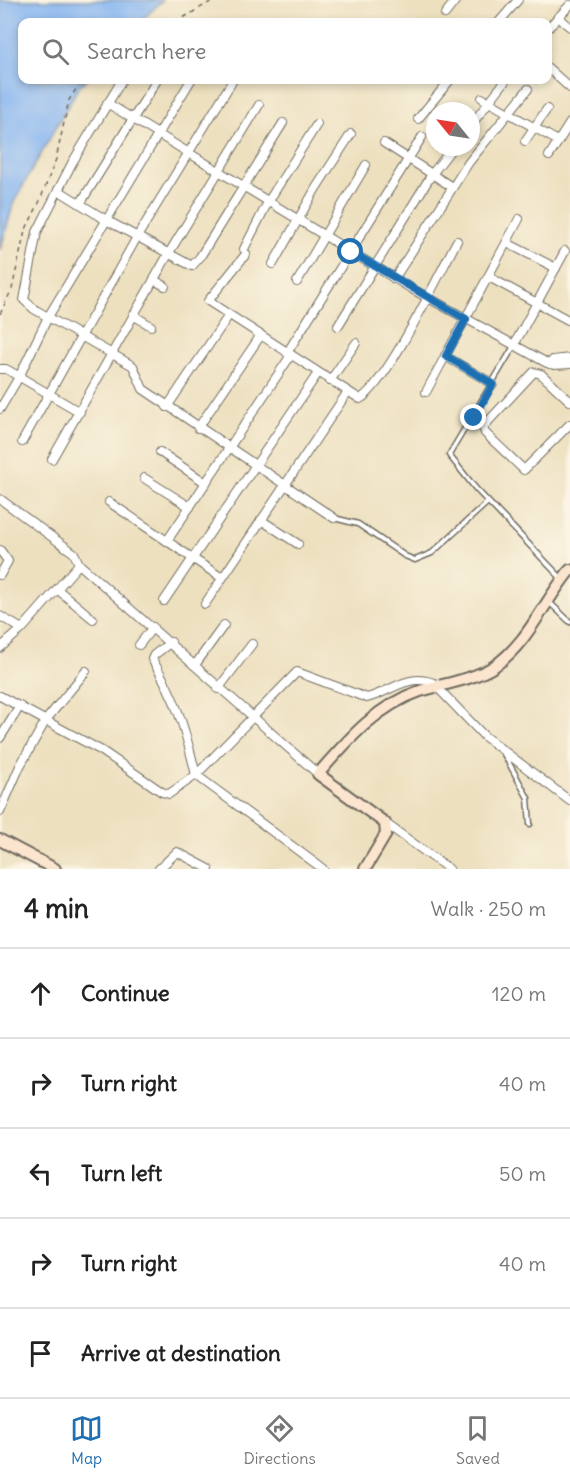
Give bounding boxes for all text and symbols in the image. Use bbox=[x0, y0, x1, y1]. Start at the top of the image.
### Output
search box bbox=[18, 18, 552, 84]
icon: search bbox=[39, 35, 72, 68]
text: Search here bbox=[87, 37, 206, 65]
north arrow bbox=[426, 102, 480, 156]
route start bbox=[337, 238, 363, 264]
route end bbox=[460, 404, 486, 430]
text: 4 min bbox=[24, 892, 89, 925]
text: Walk · 250 m bbox=[431, 896, 546, 921]
icon: ahead bbox=[24, 977, 57, 1010]
text: Continue bbox=[81, 979, 170, 1007]
text: 120 m bbox=[492, 981, 546, 1006]
icon: right bbox=[24, 1067, 57, 1100]
text: Turn right bbox=[81, 1069, 177, 1097]
text: 40 m bbox=[499, 1071, 546, 1096]
icon: left bbox=[24, 1157, 57, 1190]
text: Turn left bbox=[81, 1159, 162, 1187]
text: 50 m bbox=[499, 1161, 546, 1186]
icon: right bbox=[24, 1247, 57, 1280]
text: Turn right bbox=[81, 1249, 177, 1277]
text: 40 m bbox=[499, 1251, 546, 1276]
icon: arrive bbox=[24, 1337, 57, 1370]
text: Arrive at destination bbox=[81, 1339, 281, 1367]
tab: Map bbox=[70, 1412, 103, 1468]
tab: Directions bbox=[243, 1412, 316, 1468]
tab: Saved bbox=[456, 1412, 500, 1468]

